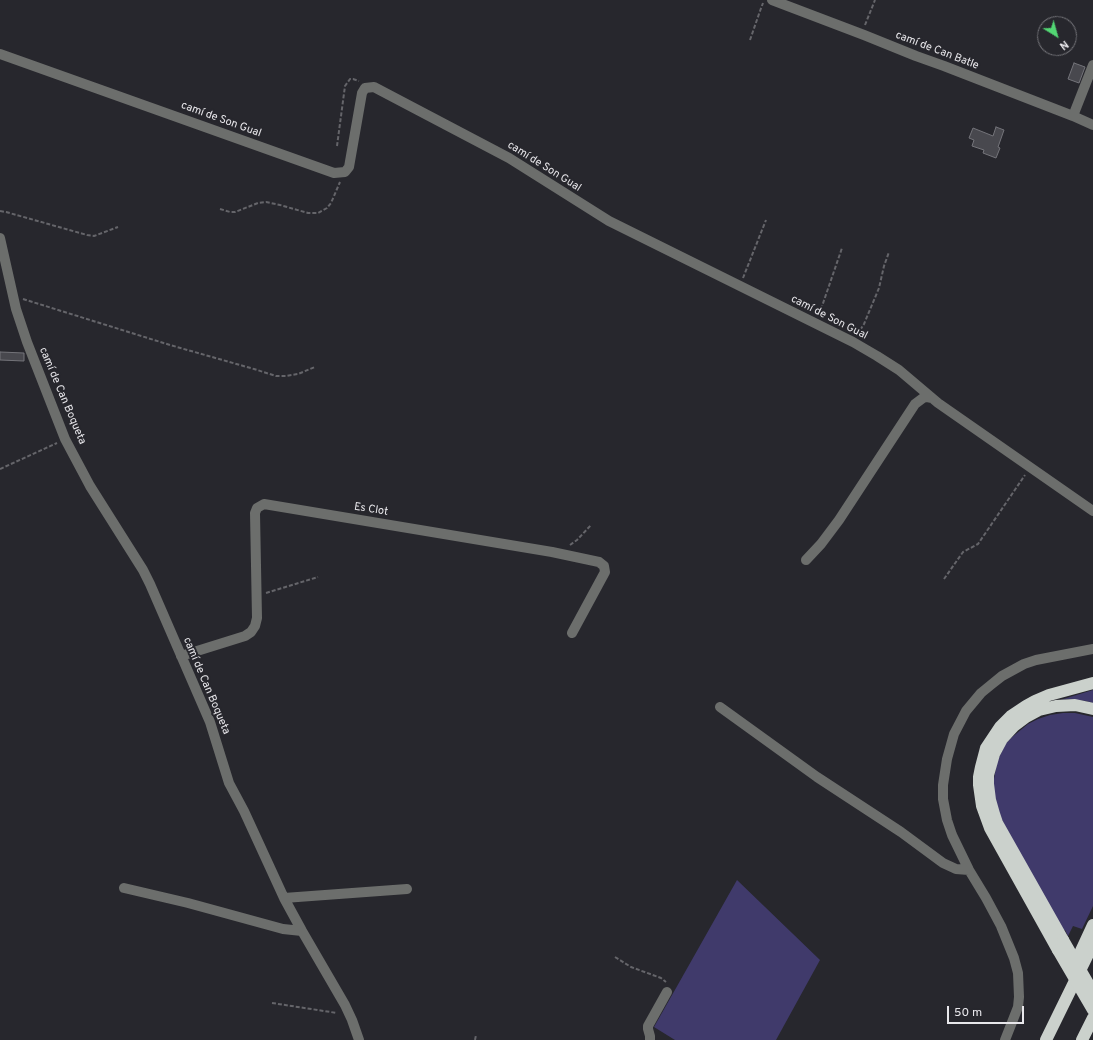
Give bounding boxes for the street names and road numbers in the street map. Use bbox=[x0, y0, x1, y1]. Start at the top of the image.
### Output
street label: camí de Can Batle bbox=[893, 29, 981, 73]
street label: camí de Son Gual bbox=[179, 99, 263, 141]
street label: camí de Son Gual bbox=[505, 139, 583, 195]
street label: camí de Son Gual bbox=[788, 293, 870, 343]
street label: camí de Can Boqueta bbox=[36, 345, 88, 447]
street label: Es Clot bbox=[353, 501, 389, 519]
street label: camí de Can Boqueta bbox=[180, 635, 232, 737]

